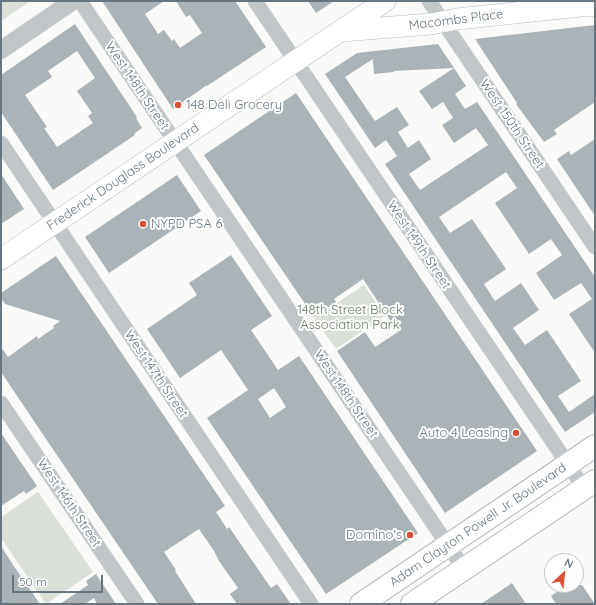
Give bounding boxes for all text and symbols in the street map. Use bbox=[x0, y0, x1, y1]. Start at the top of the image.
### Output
street label: Macombs Place bbox=[408, 6, 504, 34]
street label: West 148th Street bbox=[102, 39, 172, 133]
street label: West 150th Street bbox=[476, 76, 548, 172]
place label: 148 Deli Grocery bbox=[186, 97, 282, 113]
marker: 148 Deli Grocery bbox=[173, 100, 183, 110]
street label: Frederick Douglass Boulevard bbox=[44, 120, 202, 234]
street label: West 149th Street bbox=[384, 198, 454, 292]
place label: NYPD PSA 6 bbox=[151, 216, 222, 232]
marker: NYPD PSA 6 bbox=[138, 219, 148, 229]
park label: 148th Street Block Association Park bbox=[297, 302, 403, 333]
street label: West 147th Street bbox=[121, 327, 191, 421]
street label: West 148th Street bbox=[311, 347, 381, 441]
place label: Auto 4 Leasing bbox=[419, 425, 508, 441]
marker: Auto 4 Leasing bbox=[511, 428, 521, 438]
street label: West 146th Street bbox=[34, 456, 104, 550]
street label: Adam Clayton Powell Jr. Boulevard bbox=[387, 460, 569, 590]
place label: Domino's bbox=[346, 527, 402, 543]
marker: Domino's bbox=[405, 530, 415, 540]
north arrow bbox=[544, 553, 584, 593]
text: N bbox=[562, 555, 576, 571]
scale bar bbox=[14, 567, 105, 593]
text: 50 m bbox=[19, 574, 47, 589]

